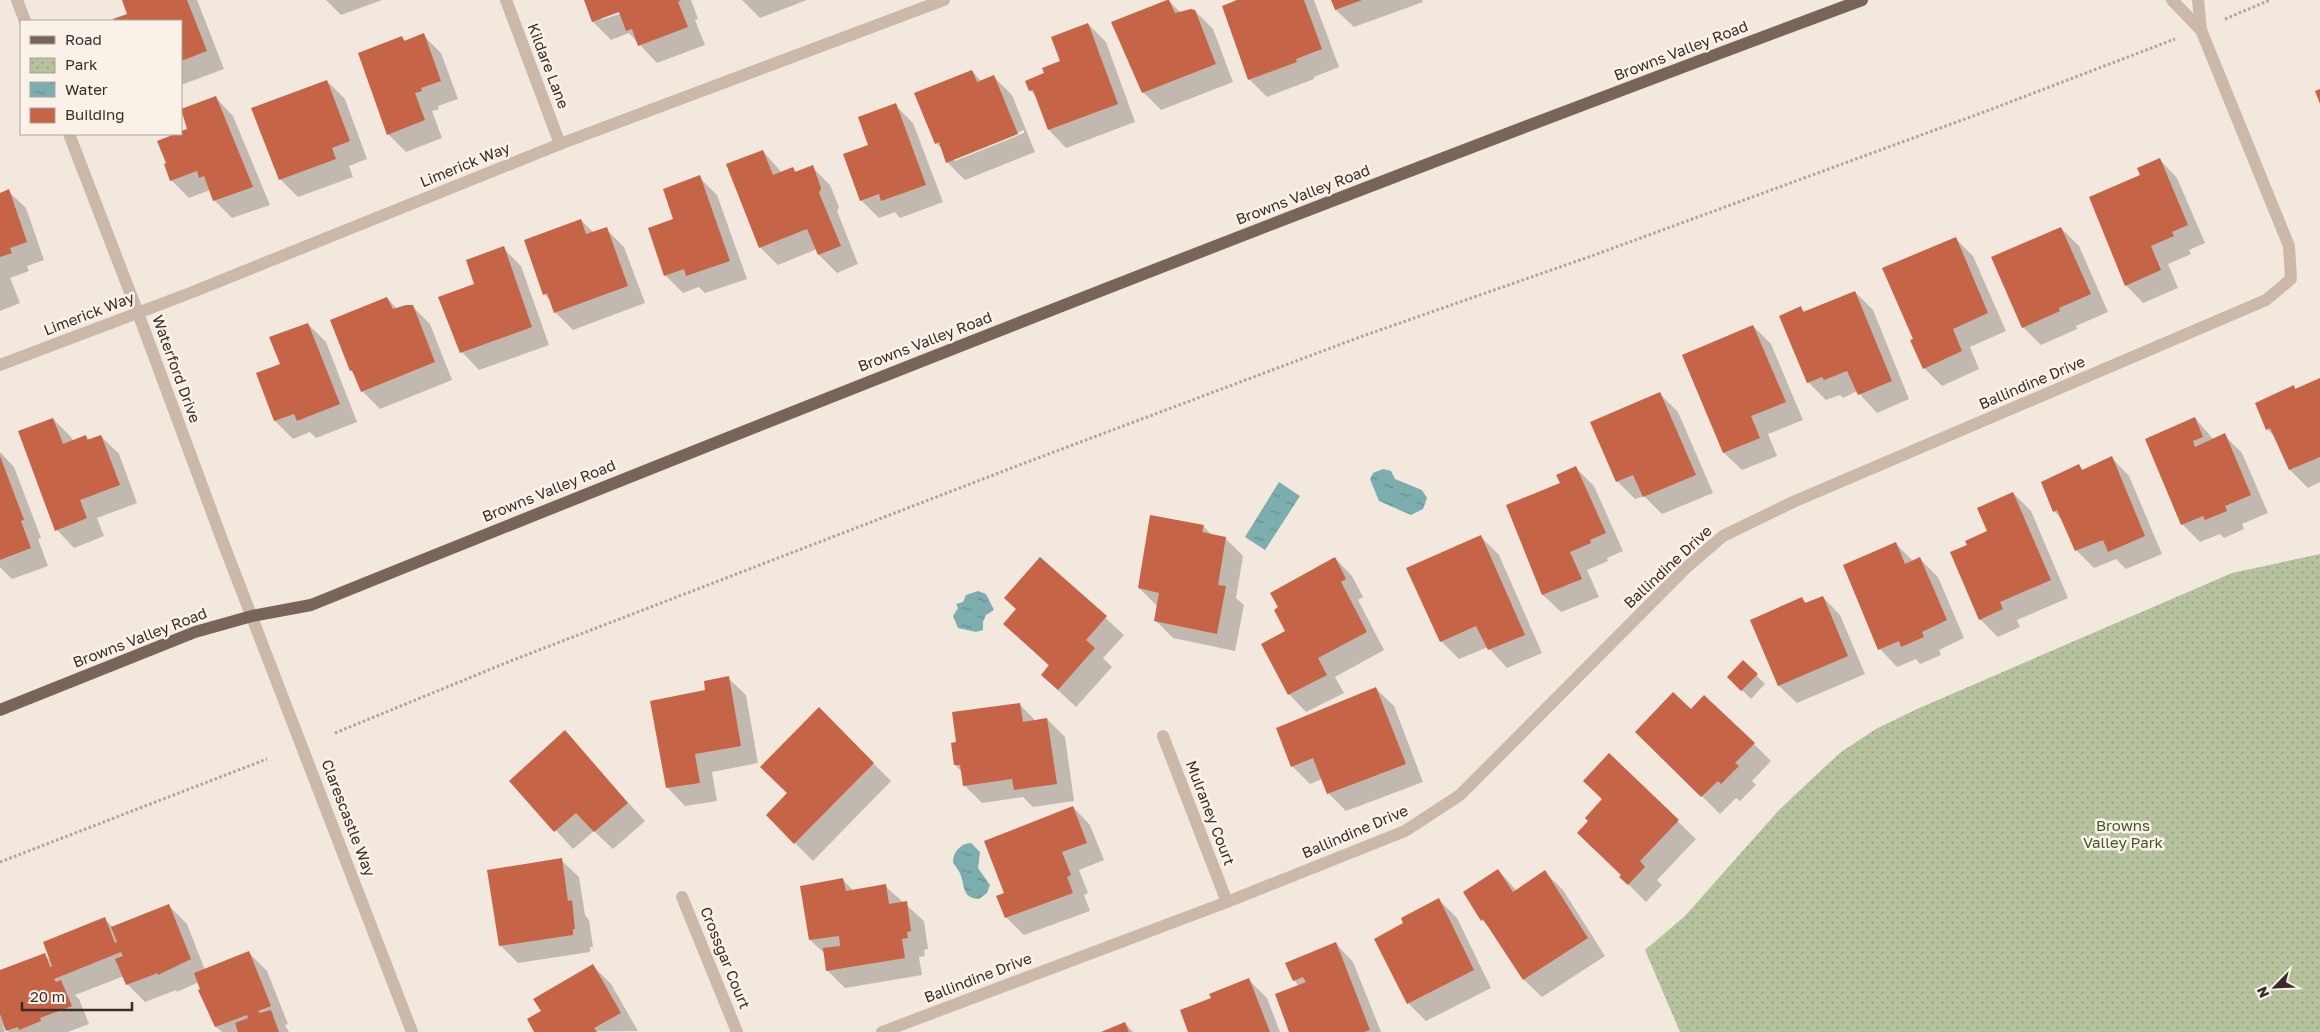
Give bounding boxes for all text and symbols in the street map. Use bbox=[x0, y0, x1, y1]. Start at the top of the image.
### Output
street label: Browns Valley Road bbox=[1611, 16, 1750, 84]
legend bbox=[20, 20, 182, 135]
street label: Kildare Lane bbox=[524, 20, 574, 111]
text: Road bbox=[65, 30, 102, 48]
text: Park bbox=[65, 55, 98, 73]
text: Water bbox=[65, 80, 108, 98]
text: Building bbox=[65, 105, 125, 123]
street label: Limerick Way bbox=[417, 138, 513, 190]
street label: Browns Valley Road bbox=[1233, 160, 1372, 228]
street label: Limerick Way bbox=[41, 287, 137, 339]
street label: Browns Valley Road bbox=[855, 307, 994, 375]
street label: Waterford Drive bbox=[149, 312, 205, 425]
street label: Ballindine Drive bbox=[1976, 352, 2088, 413]
street label: Browns Valley Road bbox=[479, 455, 618, 525]
street label: Ballindine Drive bbox=[1620, 521, 1715, 612]
street label: Browns Valley Road bbox=[70, 603, 209, 671]
street label: Clarescastle Way bbox=[318, 757, 380, 879]
street label: Mulraney Court bbox=[1183, 758, 1239, 868]
street label: Ballindine Drive bbox=[1299, 801, 1411, 862]
park label: Browns Valley Park bbox=[2083, 816, 2164, 851]
street label: Crossgar Court bbox=[697, 904, 755, 1011]
street label: Ballindine Drive bbox=[921, 948, 1034, 1006]
north arrow bbox=[2250, 962, 2300, 1012]
scale bar bbox=[22, 980, 132, 1012]
text: N bbox=[2253, 984, 2273, 1001]
text: 20 m bbox=[30, 987, 65, 1005]

